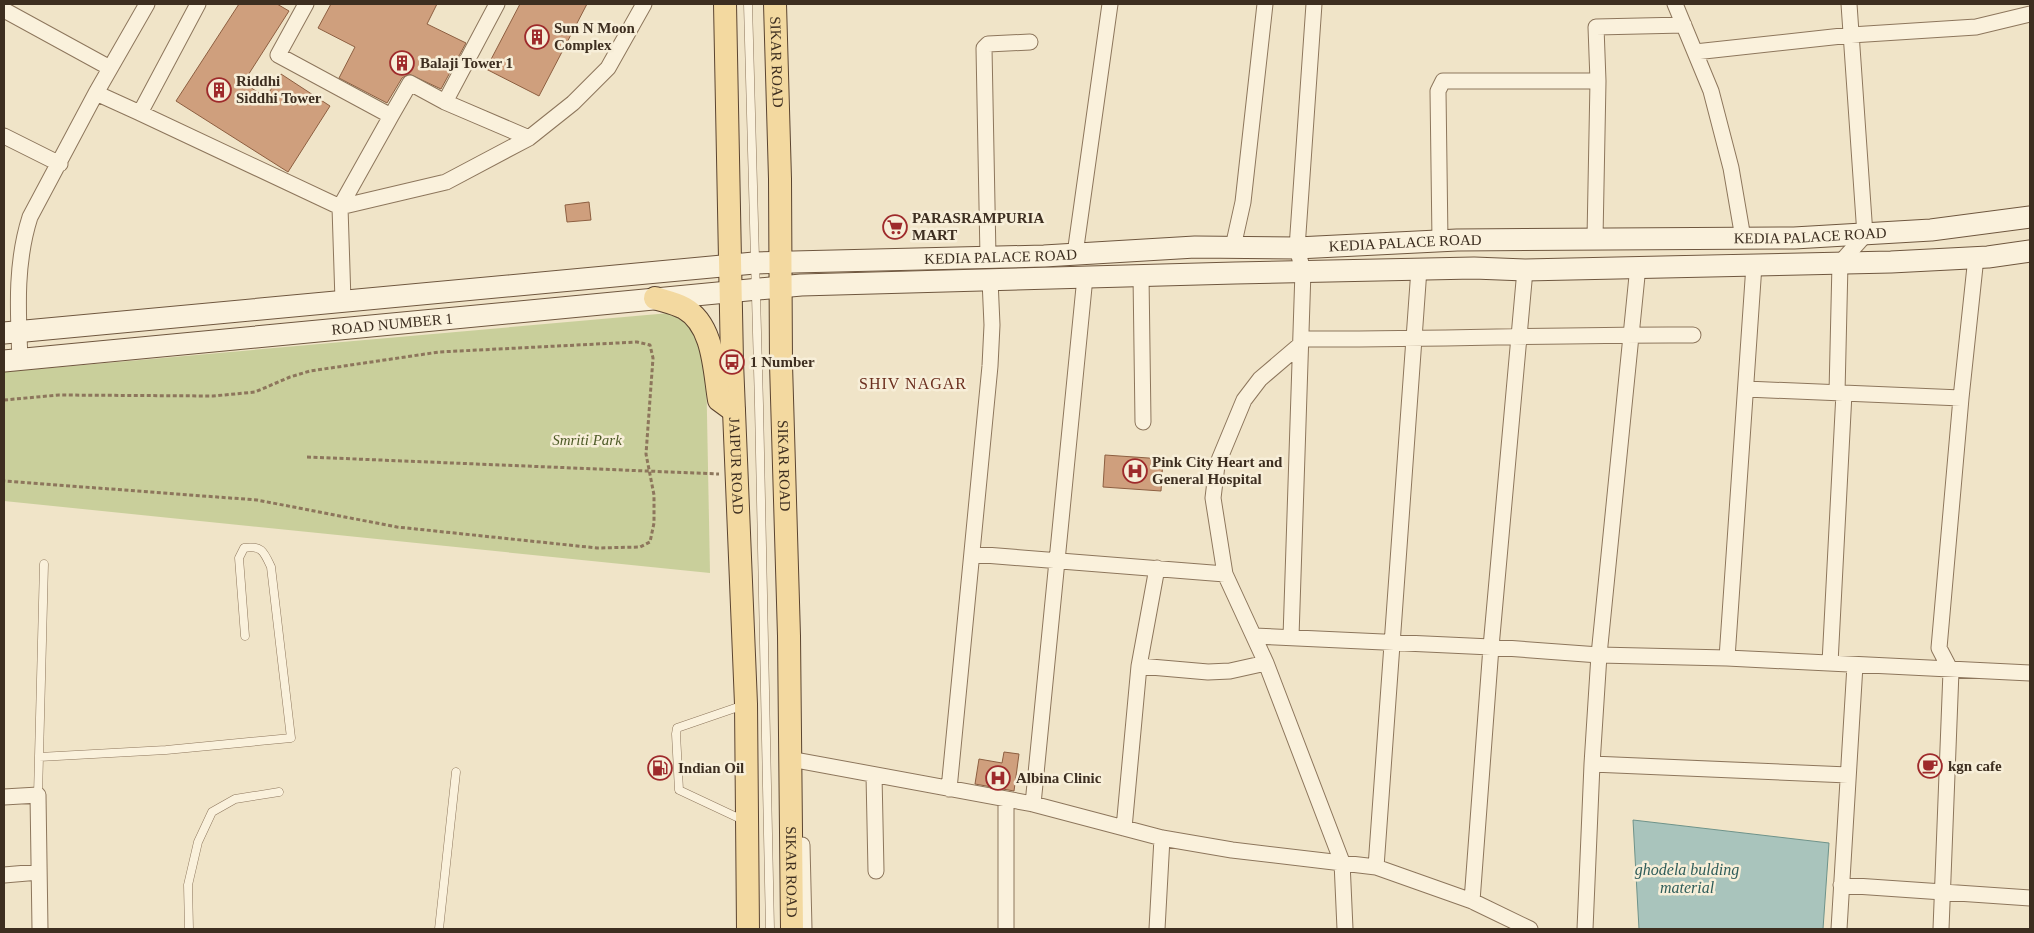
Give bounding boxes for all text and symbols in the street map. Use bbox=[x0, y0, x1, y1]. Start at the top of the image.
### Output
street label: SIKAR ROAD bbox=[767, 16, 786, 108]
place label: Sun N Moon Complex bbox=[554, 20, 636, 53]
building icon: Sun N Moon Complex bbox=[524, 24, 550, 50]
building icon: Balaji Tower 1 bbox=[389, 50, 415, 76]
place label: Balaji Tower 1 bbox=[420, 55, 513, 71]
place label: Riddhi Siddhi Tower bbox=[236, 73, 322, 106]
building icon: Riddhi Siddhi Tower bbox=[206, 77, 232, 103]
place label: PARASRAMPURIA MART bbox=[912, 210, 1044, 243]
supermarket icon: PARASRAMPURIA MART bbox=[882, 214, 908, 240]
street label: KEDIA PALACE ROAD bbox=[1734, 225, 1887, 246]
street label: KEDIA PALACE ROAD bbox=[1328, 232, 1482, 254]
street label: KEDIA PALACE ROAD bbox=[924, 246, 1078, 267]
street label: ROAD NUMBER 1 bbox=[331, 310, 454, 338]
bus stop icon: 1 Number bbox=[719, 349, 745, 375]
place label: 1 Number bbox=[750, 354, 815, 370]
district label: SHIV NAGAR bbox=[859, 375, 967, 392]
street label: JAIPUR ROAD bbox=[726, 417, 746, 515]
street label: SIKAR ROAD bbox=[775, 420, 793, 512]
park label: Smriti Park bbox=[552, 432, 622, 448]
place label: Pink City Heart and General Hospital bbox=[1152, 454, 1283, 487]
hospital icon: Pink City Heart and General Hospital bbox=[1122, 458, 1148, 484]
cafe icon: kgn cafe bbox=[1917, 753, 1943, 779]
fuel station icon: Indian Oil bbox=[647, 755, 673, 781]
place label: kgn cafe bbox=[1948, 758, 2002, 774]
place label: Indian Oil bbox=[678, 760, 744, 776]
hospital icon: Albina Clinic bbox=[985, 765, 1011, 791]
place label: Albina Clinic bbox=[1016, 770, 1102, 786]
street label: SIKAR ROAD bbox=[783, 826, 800, 918]
water label: ghodela bulding material bbox=[1635, 861, 1739, 896]

